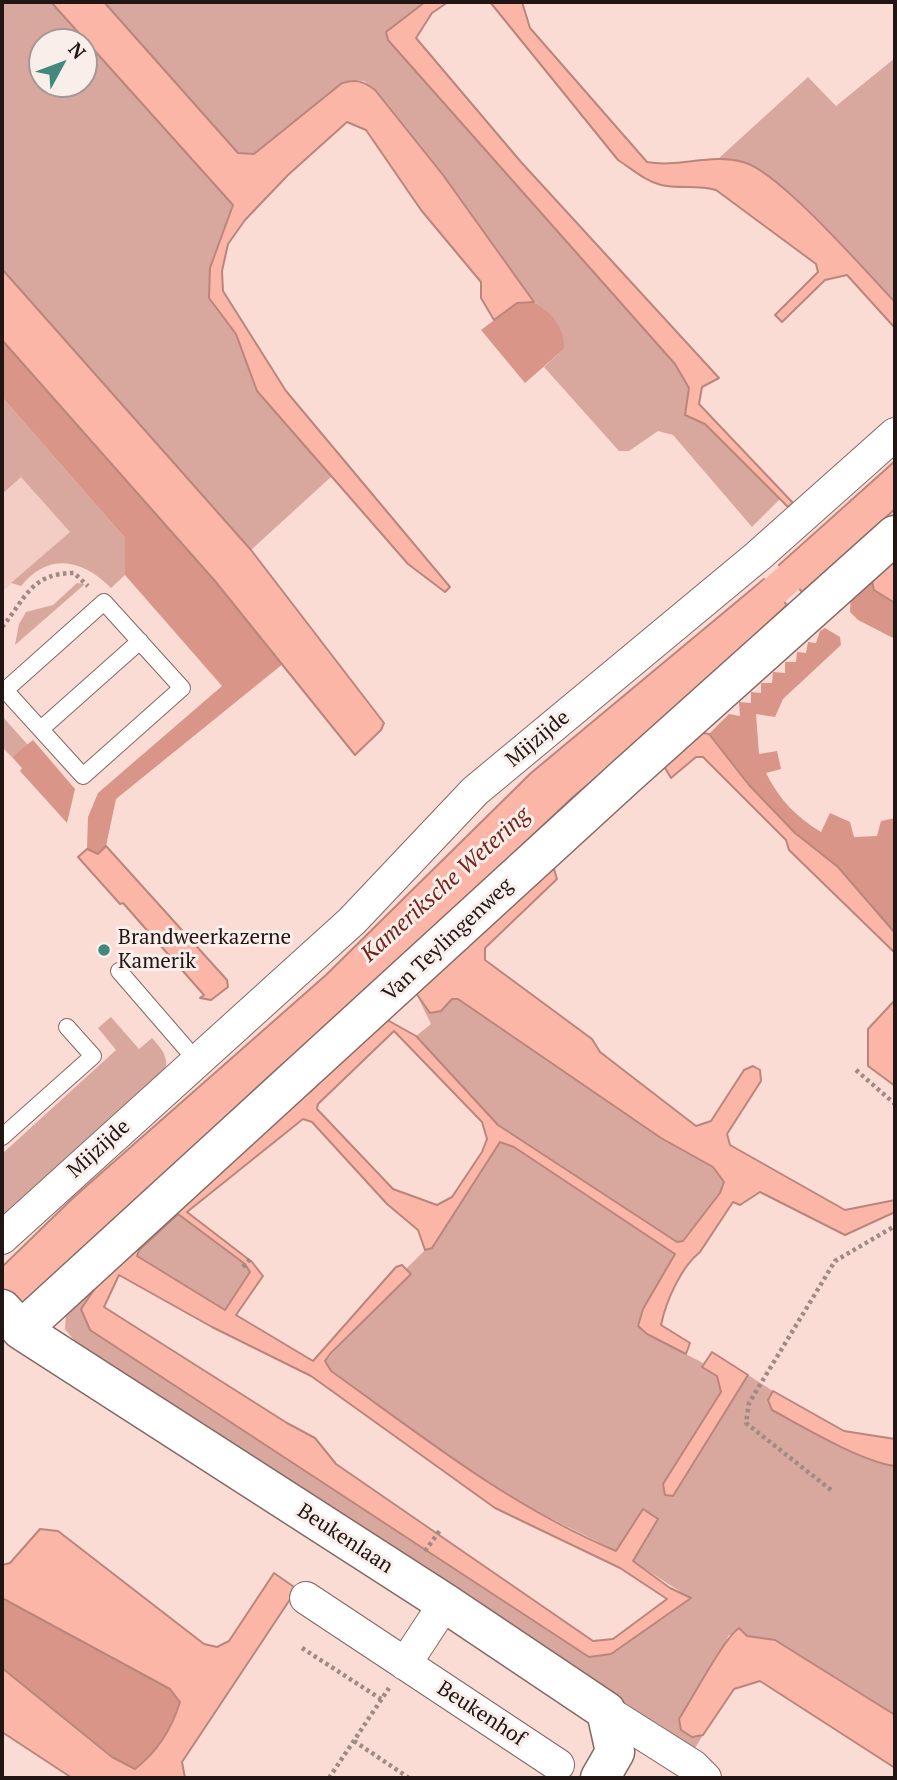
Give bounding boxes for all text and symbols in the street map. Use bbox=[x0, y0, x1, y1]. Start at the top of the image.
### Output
north arrow bbox=[28, 28, 98, 98]
text: N bbox=[64, 37, 92, 64]
street label: Mijzijde bbox=[501, 705, 575, 773]
water label: Kameriksche Wetering bbox=[356, 802, 536, 968]
street label: Van Teylingenweg bbox=[378, 873, 518, 1007]
place label: Brandweerkazerne Kamerik bbox=[118, 925, 291, 975]
marker: Brandweerkazerne Kamerik bbox=[96, 942, 112, 958]
street label: Mijzijde bbox=[63, 1114, 135, 1184]
street label: Beukenlaan bbox=[292, 1499, 398, 1579]
street label: Beukenhof bbox=[432, 1676, 530, 1752]

